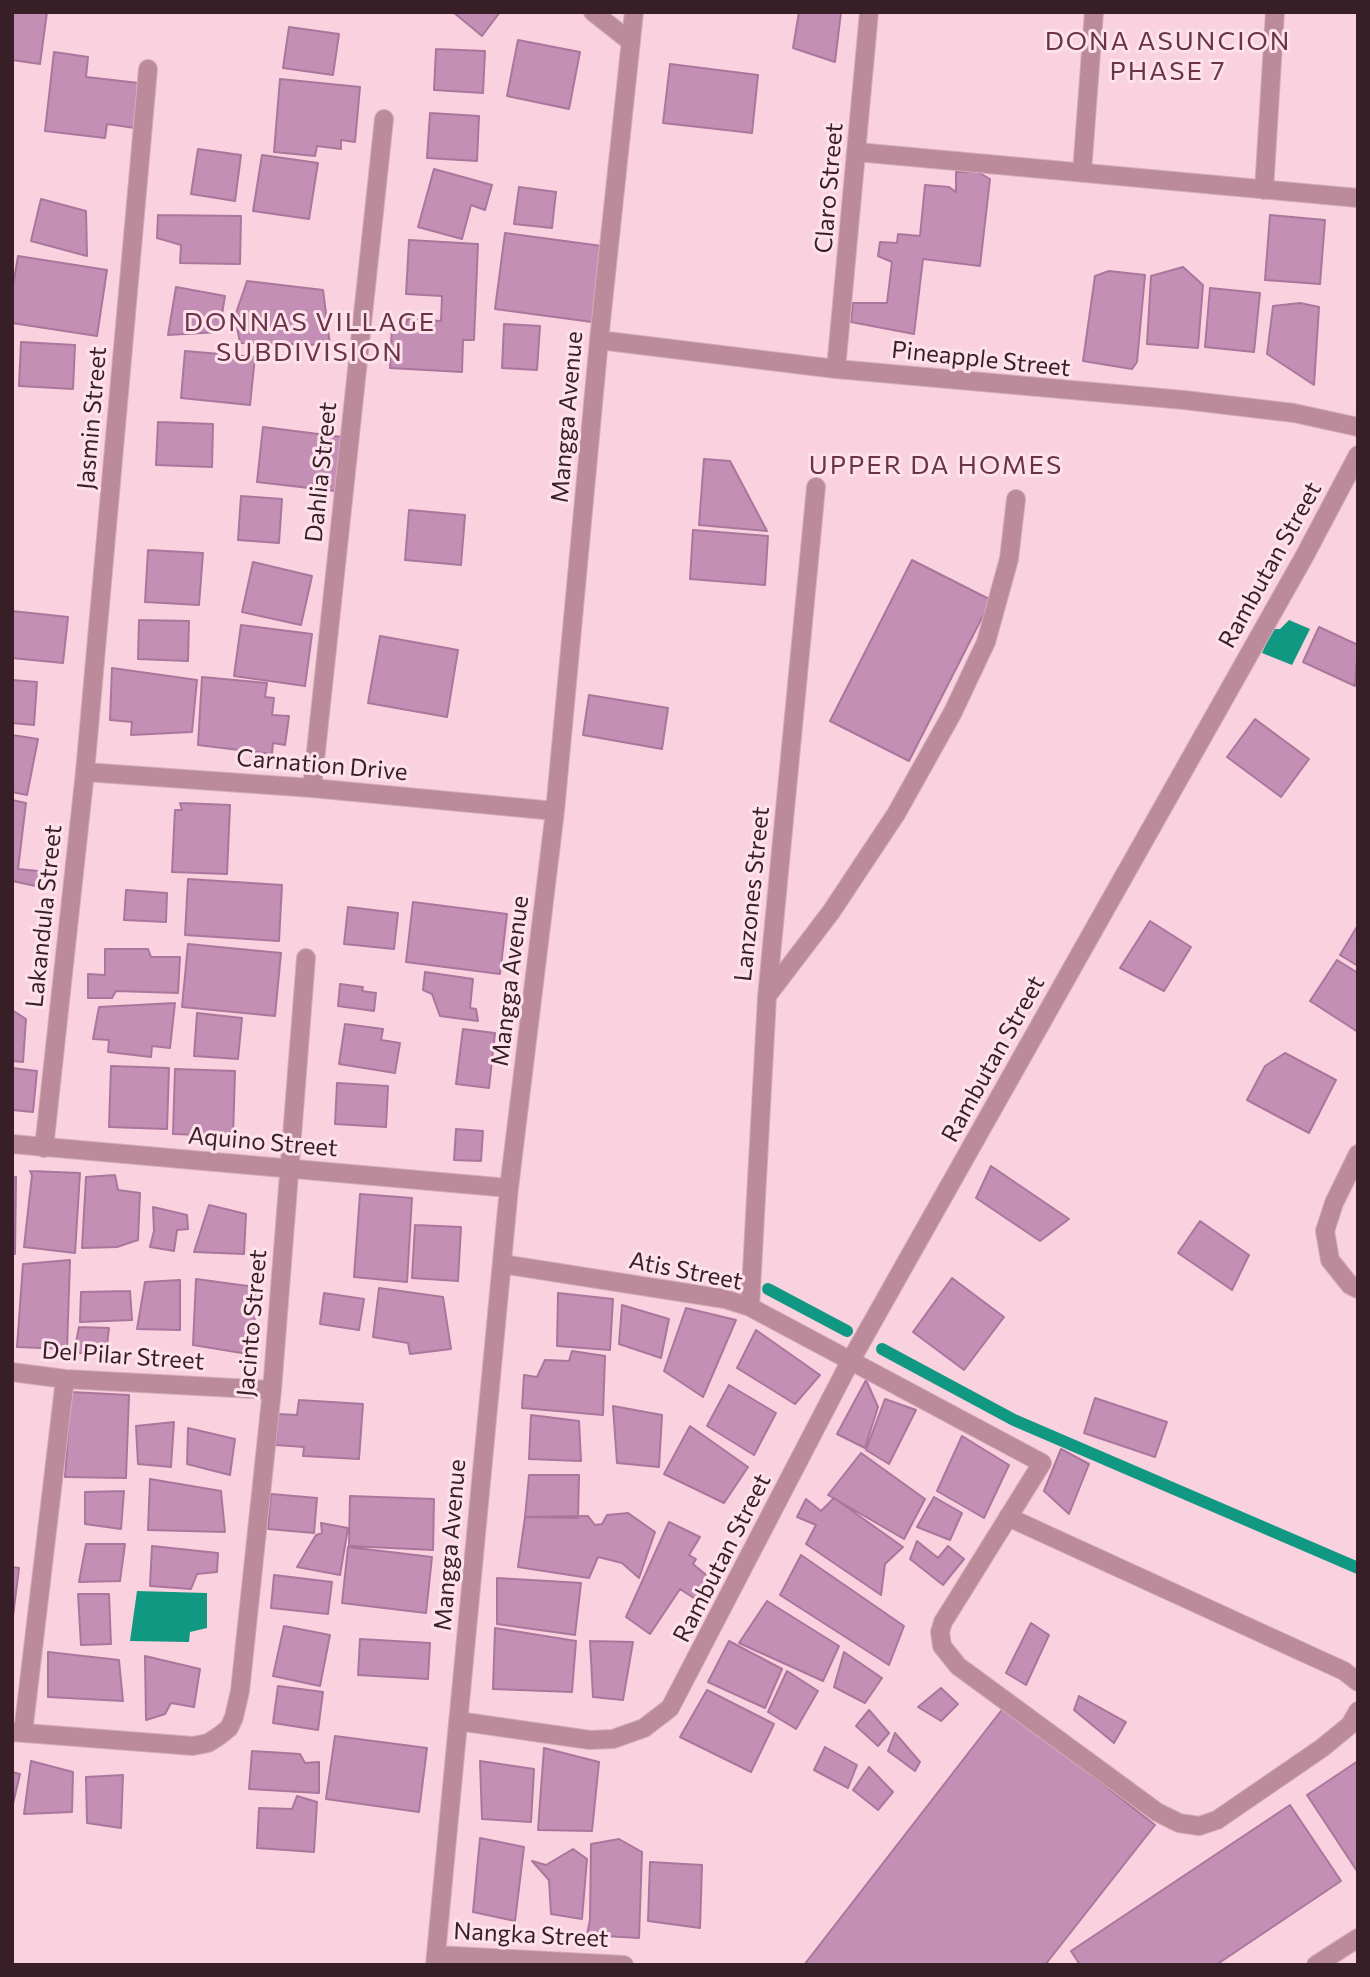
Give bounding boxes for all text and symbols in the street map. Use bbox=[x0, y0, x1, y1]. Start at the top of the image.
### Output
district label: DONA ASUNCION PHASE 7 bbox=[1046, 25, 1290, 86]
street label: Claro Street bbox=[809, 121, 849, 255]
district label: DONNAS VILLAGE SUBDIVISION bbox=[186, 306, 434, 368]
street label: Mangga Avenue bbox=[545, 330, 589, 504]
street label: Pineapple Street bbox=[890, 335, 1072, 383]
street label: Jasmin Street bbox=[71, 345, 113, 491]
street label: Dahlia Street bbox=[299, 400, 343, 544]
district label: UPPER DA HOMES bbox=[810, 449, 1062, 481]
street label: Rambutan Street bbox=[1212, 477, 1328, 653]
street label: Carnation Drive bbox=[235, 743, 409, 787]
street label: Lanzones Street bbox=[728, 805, 776, 983]
street label: Lakandula Street bbox=[20, 823, 68, 1009]
street label: Mangga Avenue bbox=[485, 894, 535, 1068]
street label: Rambutan Street bbox=[935, 971, 1051, 1147]
street label: Aquino Street bbox=[187, 1121, 339, 1163]
street label: Atis Street bbox=[627, 1246, 745, 1296]
street label: Jacinto Street bbox=[231, 1248, 273, 1398]
street label: Del Pilar Street bbox=[41, 1336, 205, 1376]
street label: Mangga Avenue bbox=[428, 1458, 472, 1632]
street label: Rambutan Street bbox=[667, 1469, 777, 1647]
street label: Nangka Street bbox=[453, 1917, 609, 1953]

